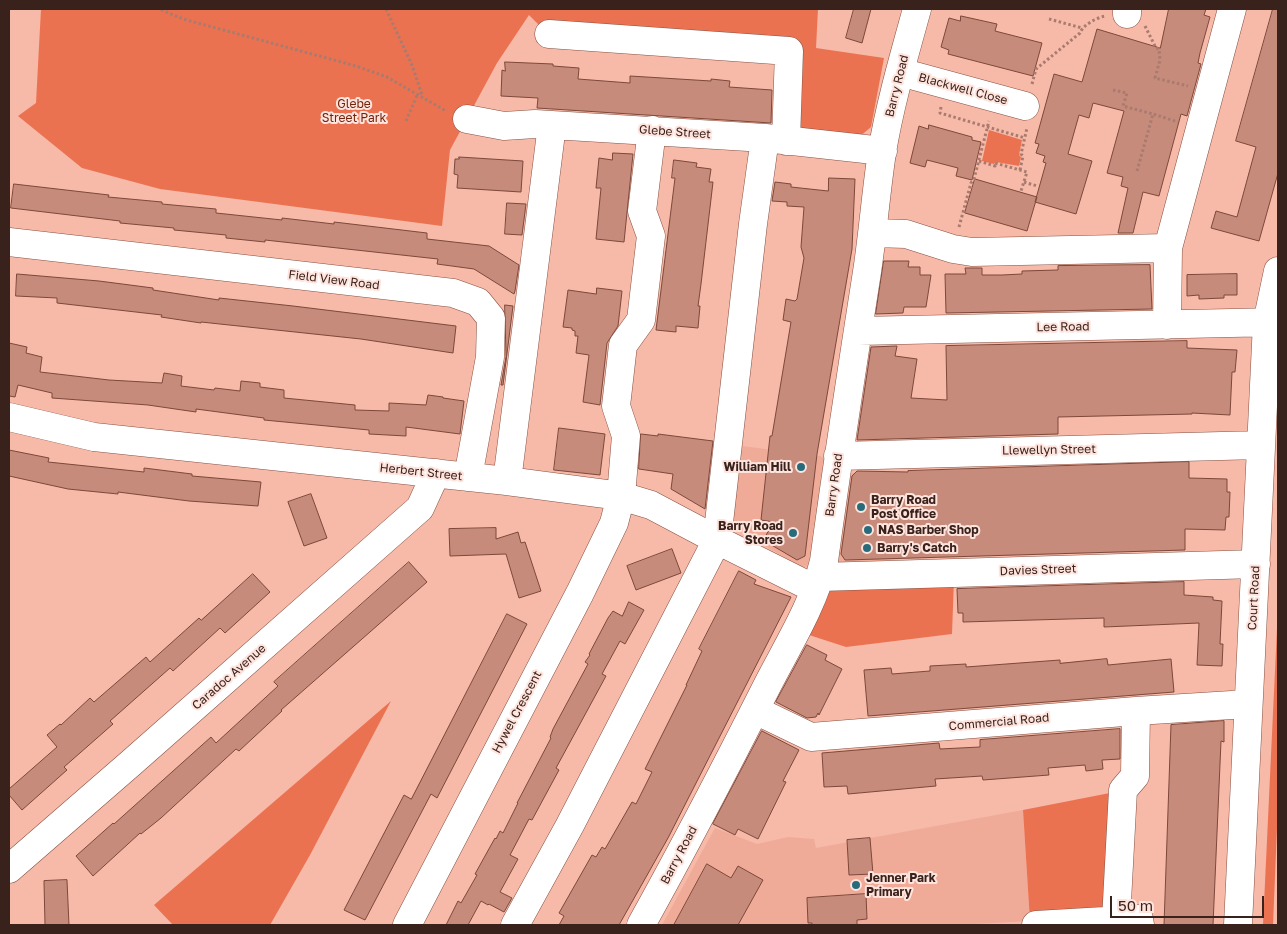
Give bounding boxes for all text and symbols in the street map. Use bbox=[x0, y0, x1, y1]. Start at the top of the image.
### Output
street label: Barry Road bbox=[882, 53, 912, 119]
street label: Blackwell Close bbox=[917, 70, 1009, 108]
park label: Glebe Street Park bbox=[322, 97, 386, 125]
street label: Glebe Street bbox=[639, 122, 711, 142]
street label: Field View Road bbox=[288, 267, 380, 293]
street label: Lee Road bbox=[1036, 319, 1090, 335]
street label: Llewellyn Street bbox=[1002, 442, 1096, 458]
street label: Barry Road bbox=[822, 452, 846, 518]
street label: Herbert Street bbox=[379, 460, 463, 484]
place label: William Hill bbox=[723, 460, 791, 474]
marker: William Hill bbox=[795, 461, 807, 473]
place label: Barry Road Post Office bbox=[871, 493, 936, 521]
marker: Barry Road Post Office bbox=[855, 501, 867, 513]
place label: Barry Road Stores bbox=[718, 519, 783, 547]
place label: NAS Barber Shop bbox=[878, 523, 979, 537]
marker: NAS Barber Shop bbox=[862, 524, 874, 536]
marker: Barry Road Stores bbox=[787, 527, 799, 539]
place label: Barry's Catch bbox=[877, 541, 957, 555]
marker: Barry's Catch bbox=[861, 542, 873, 554]
street label: Davies Street bbox=[999, 561, 1077, 579]
street label: Court Road bbox=[1245, 565, 1263, 631]
street label: Caradoc Avenue bbox=[189, 641, 269, 713]
street label: Hywel Crescent bbox=[489, 668, 545, 756]
street label: Commercial Road bbox=[948, 710, 1050, 734]
street label: Barry Road bbox=[658, 824, 700, 886]
place label: Jenner Park Primary bbox=[866, 871, 936, 899]
marker: Jenner Park Primary bbox=[850, 879, 862, 891]
scale bar bbox=[1112, 886, 1266, 918]
text: 50 m bbox=[1118, 896, 1153, 914]

